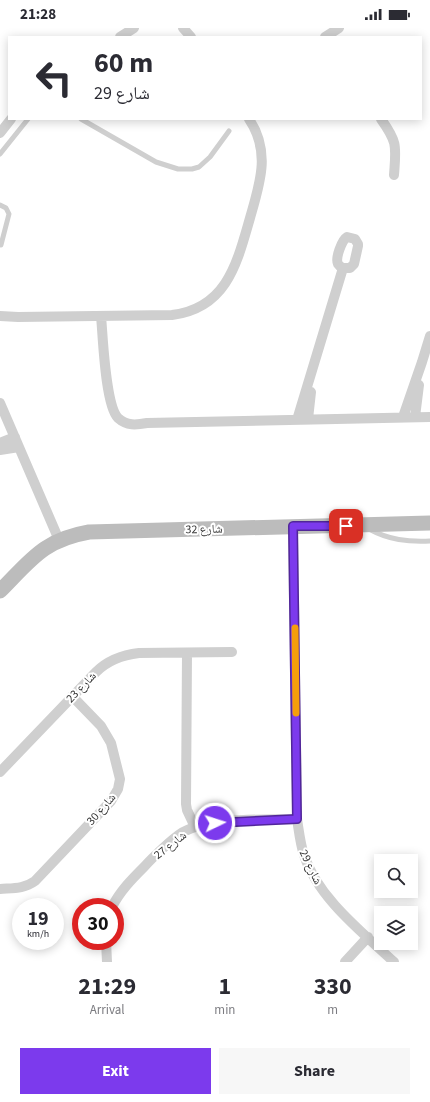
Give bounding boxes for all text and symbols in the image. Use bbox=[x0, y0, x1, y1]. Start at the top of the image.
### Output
text: 21:28 bbox=[20, 4, 56, 25]
text: 60 m bbox=[94, 43, 153, 83]
icon: left bbox=[28, 52, 80, 104]
text: شارع 29 bbox=[94, 81, 150, 106]
pin bbox=[329, 509, 363, 543]
icon: arrive bbox=[335, 515, 357, 537]
street label: شارع 32 bbox=[185, 521, 223, 538]
street label: شارع 23 bbox=[62, 668, 100, 707]
street label: شارع 30 bbox=[83, 790, 120, 829]
position arrow bbox=[194, 802, 236, 844]
street label: شارع 27 bbox=[150, 827, 190, 864]
street label: شارع 29 bbox=[295, 847, 326, 888]
map controls bbox=[374, 854, 418, 950]
button: search bbox=[374, 854, 418, 898]
speed limit sign: 30 bbox=[72, 898, 124, 950]
text: 19 bbox=[27, 905, 49, 933]
button: layers bbox=[374, 906, 418, 950]
text: km/h bbox=[27, 927, 49, 941]
text: 21:29 bbox=[78, 969, 136, 1004]
text: 1 bbox=[219, 969, 231, 1004]
text: 330 bbox=[314, 969, 352, 1004]
text: Arrival bbox=[90, 1001, 125, 1019]
text: min bbox=[214, 1001, 235, 1019]
text: m bbox=[327, 1001, 338, 1019]
button: Exit bbox=[20, 1048, 211, 1094]
button: Share bbox=[219, 1048, 410, 1094]

